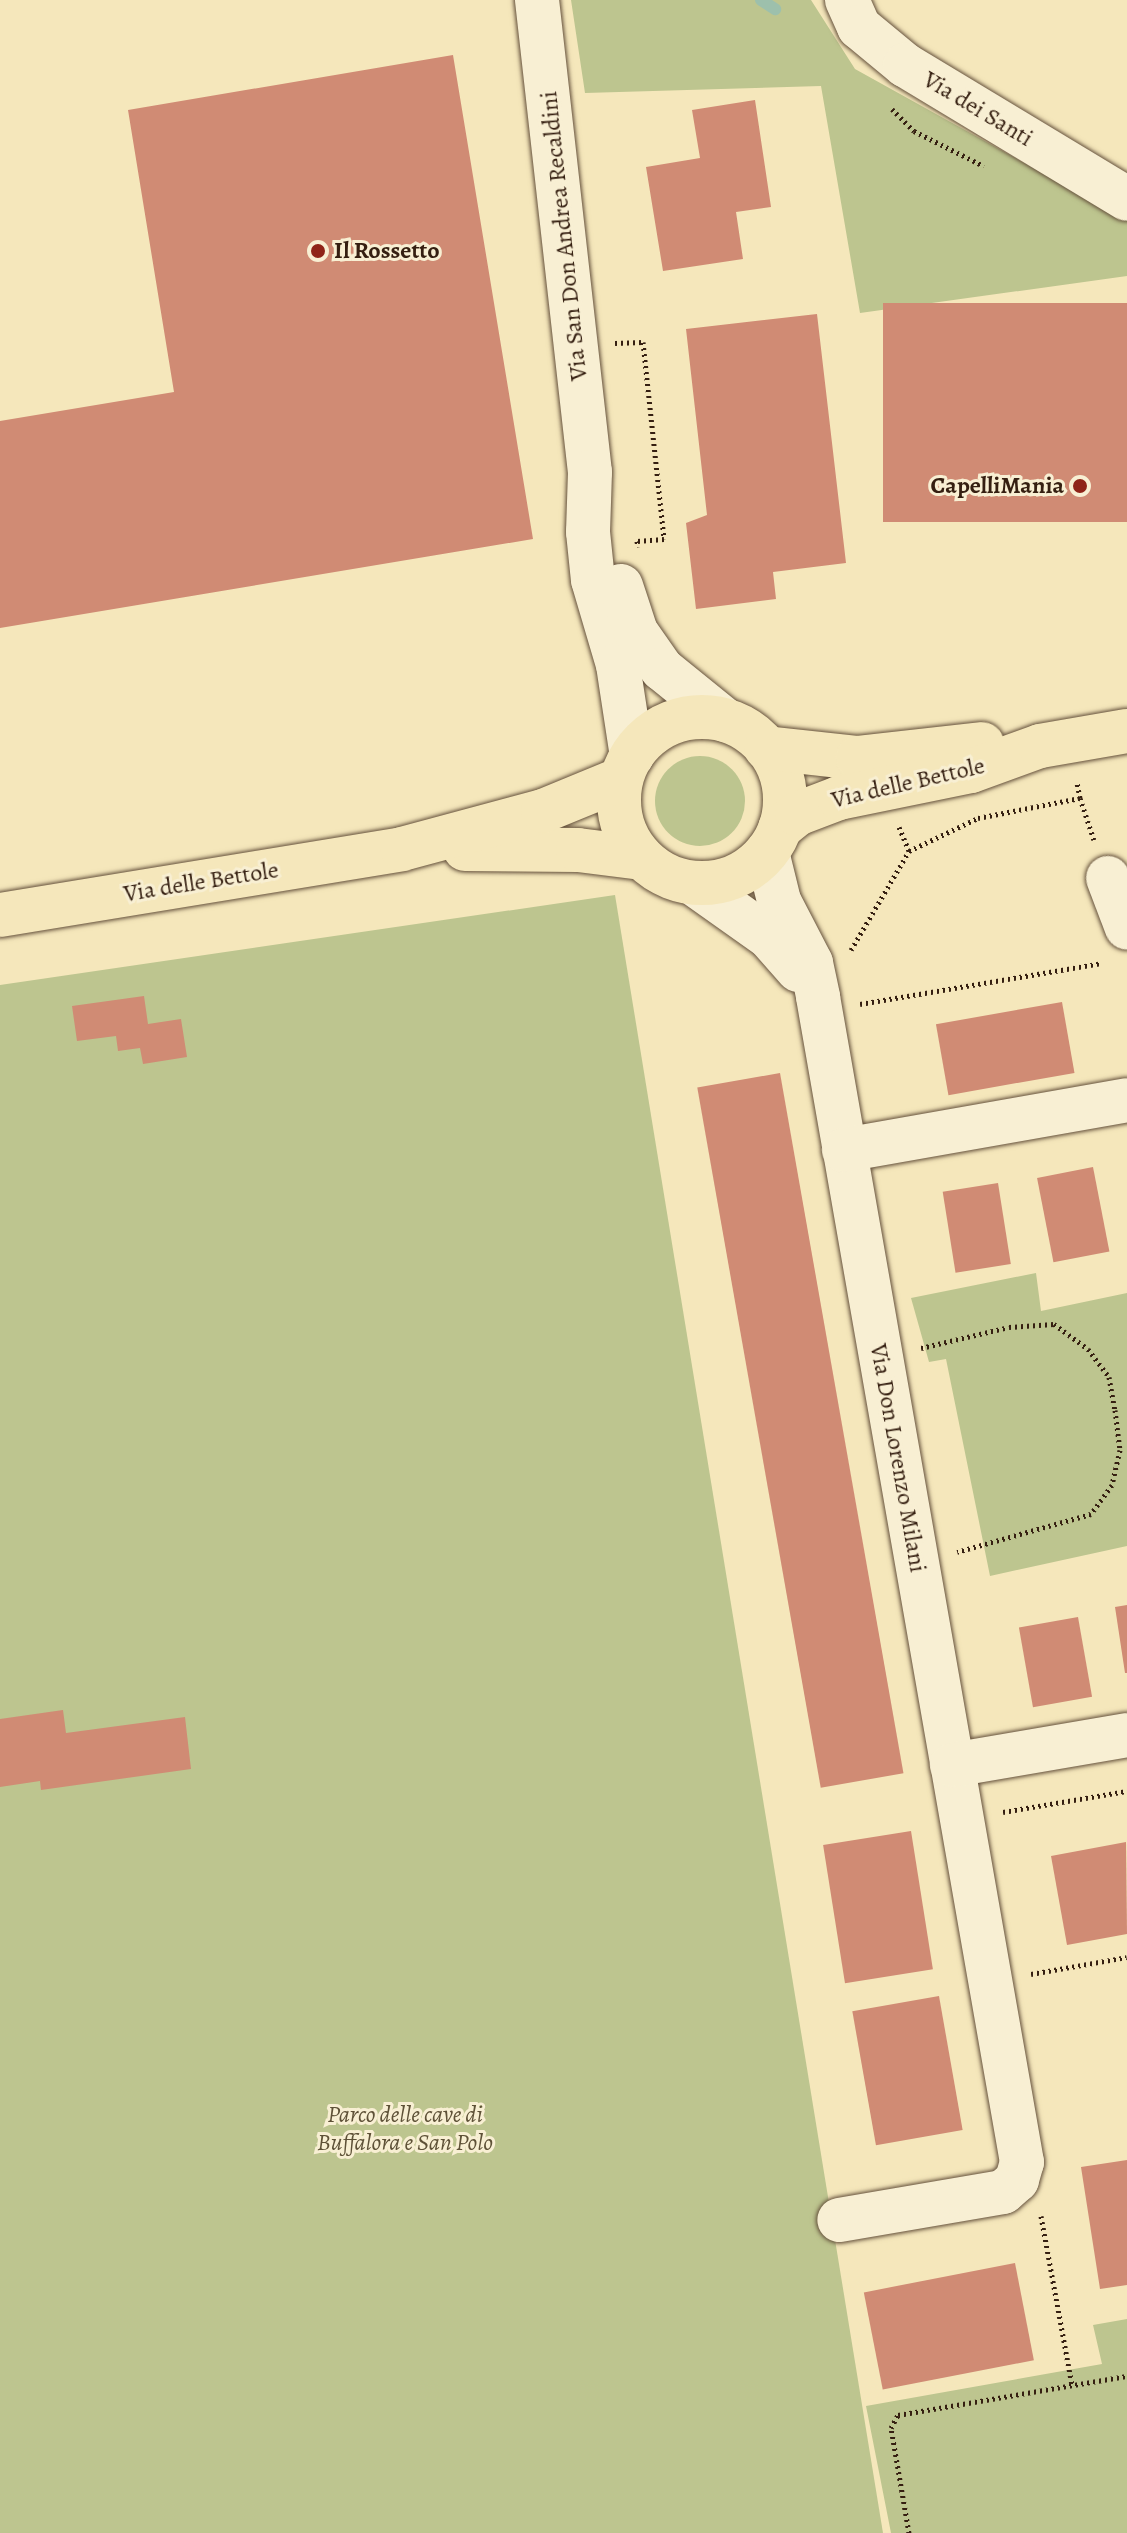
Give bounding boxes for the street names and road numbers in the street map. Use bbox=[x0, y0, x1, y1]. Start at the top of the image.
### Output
street label: Via dei Santi bbox=[918, 65, 1038, 153]
street label: Via San Don Andrea Recaldini bbox=[534, 90, 594, 382]
street label: Via delle Bettole bbox=[829, 751, 987, 815]
street label: Via delle Bettole bbox=[121, 856, 281, 908]
street label: Via Don Lorenzo Milani bbox=[864, 1341, 932, 1575]

